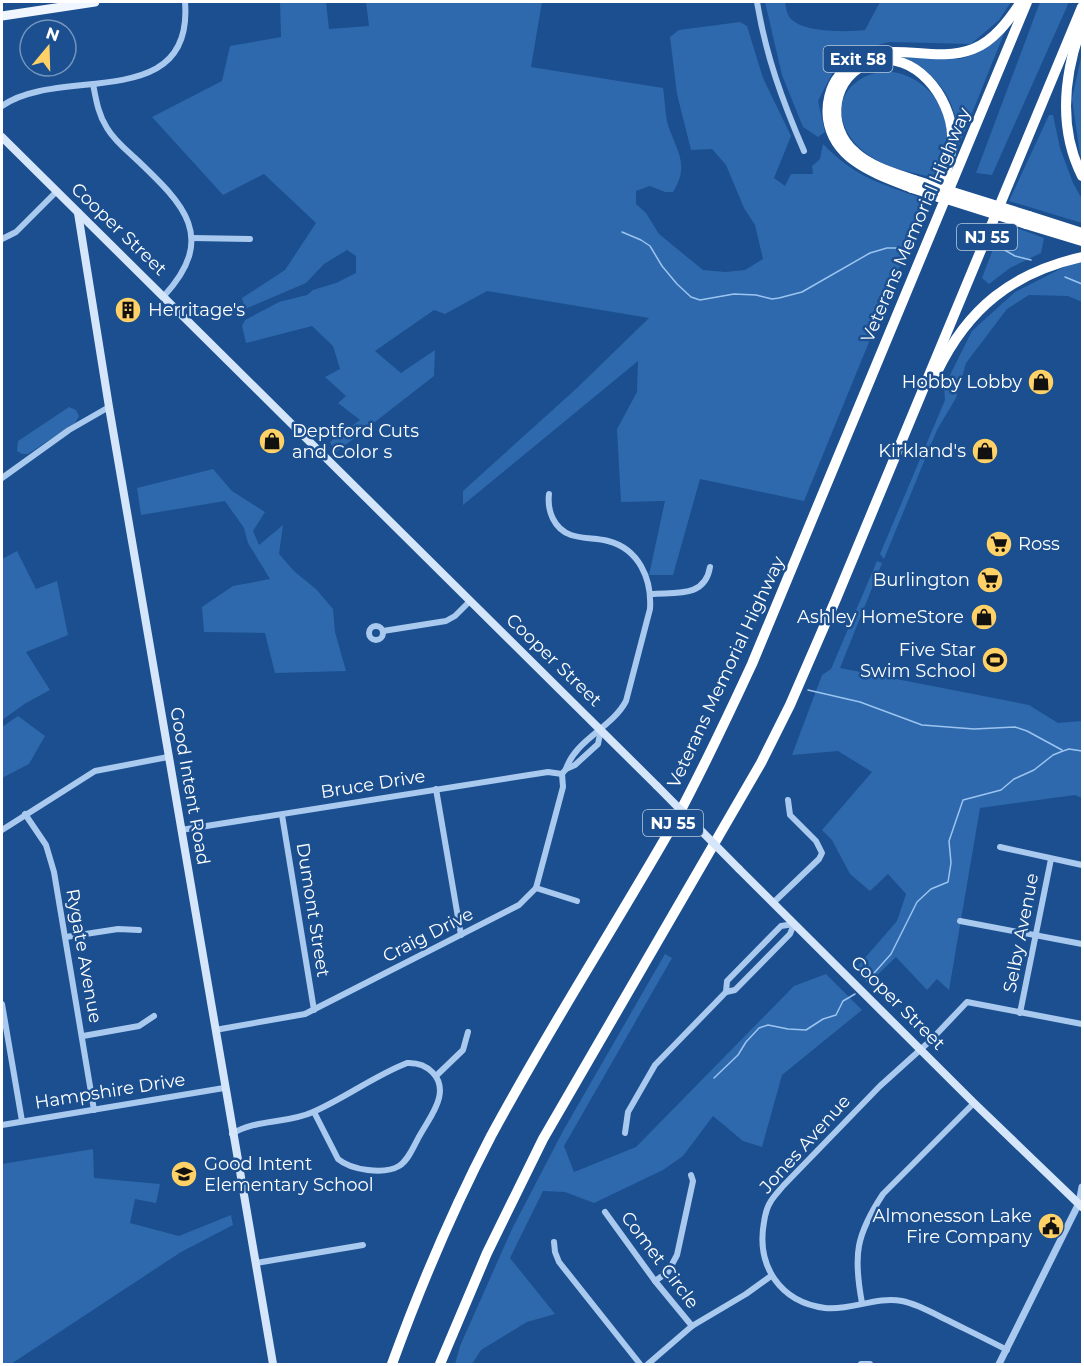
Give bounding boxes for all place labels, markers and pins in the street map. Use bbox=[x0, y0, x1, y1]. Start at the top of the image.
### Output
building icon: Herritage's bbox=[113, 295, 143, 325]
place label: Herritage's bbox=[148, 299, 245, 321]
shop icon: Hobby Lobby bbox=[1026, 367, 1056, 397]
place label: Hobby Lobby bbox=[902, 371, 1022, 393]
place label: Deptford Cuts and Color s bbox=[292, 420, 419, 463]
shop icon: Deptford Cuts and Color s bbox=[257, 426, 287, 456]
shop icon: Kirkland's bbox=[970, 436, 1000, 466]
place label: Kirkland's bbox=[878, 440, 966, 462]
supermarket icon: Ross bbox=[984, 529, 1014, 559]
place label: Ross bbox=[1018, 533, 1060, 555]
supermarket icon: Burlington bbox=[975, 565, 1005, 595]
place label: Burlington bbox=[873, 569, 970, 591]
shop icon: Ashley HomeStore bbox=[969, 602, 999, 632]
place label: Ashley HomeStore bbox=[797, 606, 964, 628]
place label: Five Star Swim School bbox=[860, 639, 976, 682]
sports icon: Five Star Swim School bbox=[980, 645, 1010, 675]
place label: Good Intent Elementary School bbox=[204, 1153, 374, 1196]
school or university icon: Good Intent Elementary School bbox=[169, 1159, 199, 1189]
place label: Almonesson Lake Fire Company bbox=[873, 1205, 1032, 1248]
public building icon: Almonesson Lake Fire Company bbox=[1036, 1211, 1066, 1241]

